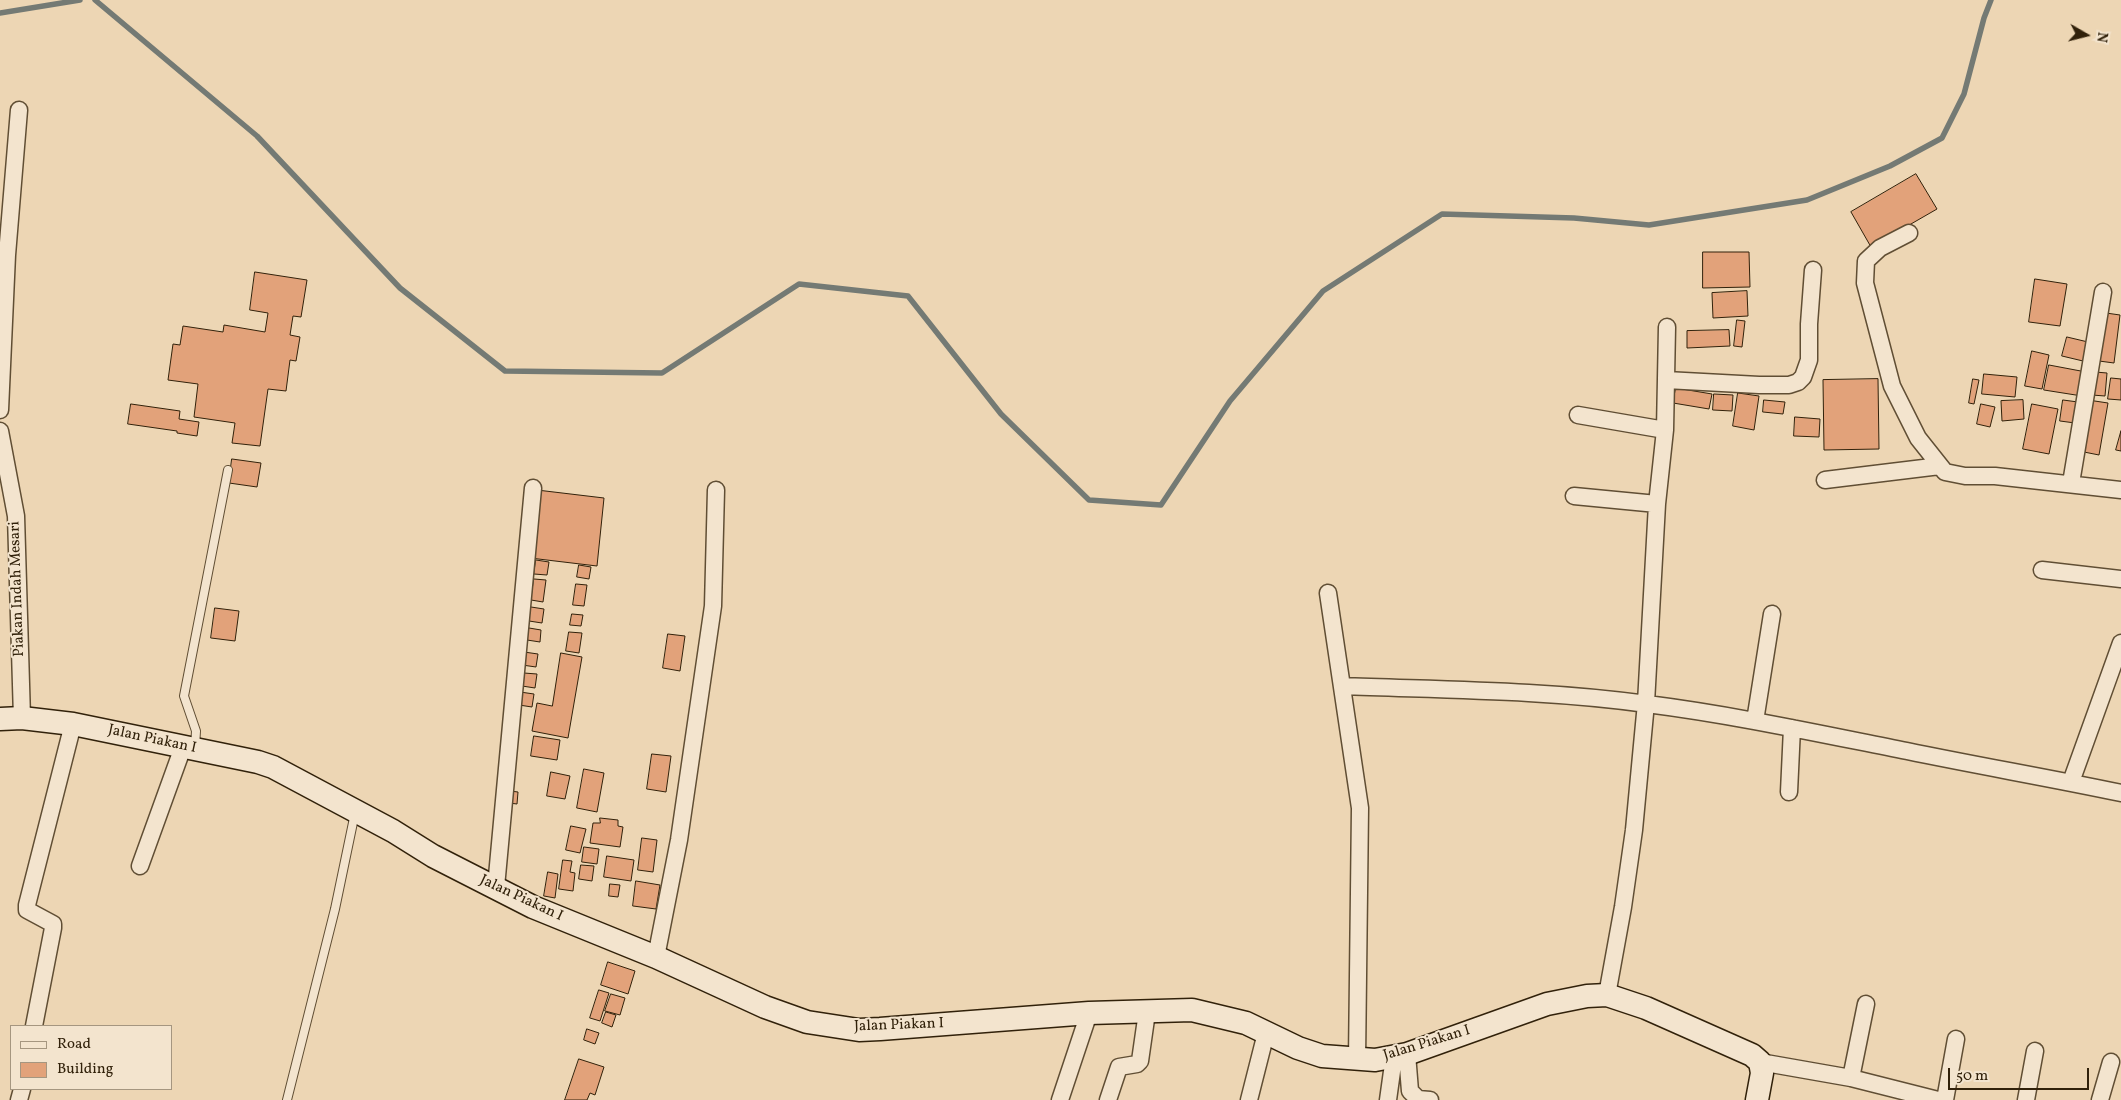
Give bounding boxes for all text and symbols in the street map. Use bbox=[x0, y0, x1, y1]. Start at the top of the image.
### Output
north arrow bbox=[2061, 10, 2111, 60]
text: N bbox=[2091, 31, 2111, 44]
street label: Piakan Indah Mesari bbox=[7, 521, 29, 657]
street label: Jalan Piakan I bbox=[106, 722, 198, 758]
street label: Jalan Piakan I bbox=[476, 872, 566, 926]
street label: Jalan Piakan I bbox=[854, 1015, 944, 1037]
street label: Jalan Piakan I bbox=[1381, 1022, 1473, 1066]
legend bbox=[10, 1025, 172, 1090]
text: Road bbox=[57, 1034, 91, 1055]
scale bar bbox=[1951, 1058, 2092, 1090]
text: Building bbox=[57, 1059, 113, 1080]
text: 50 m bbox=[1956, 1066, 1988, 1087]

